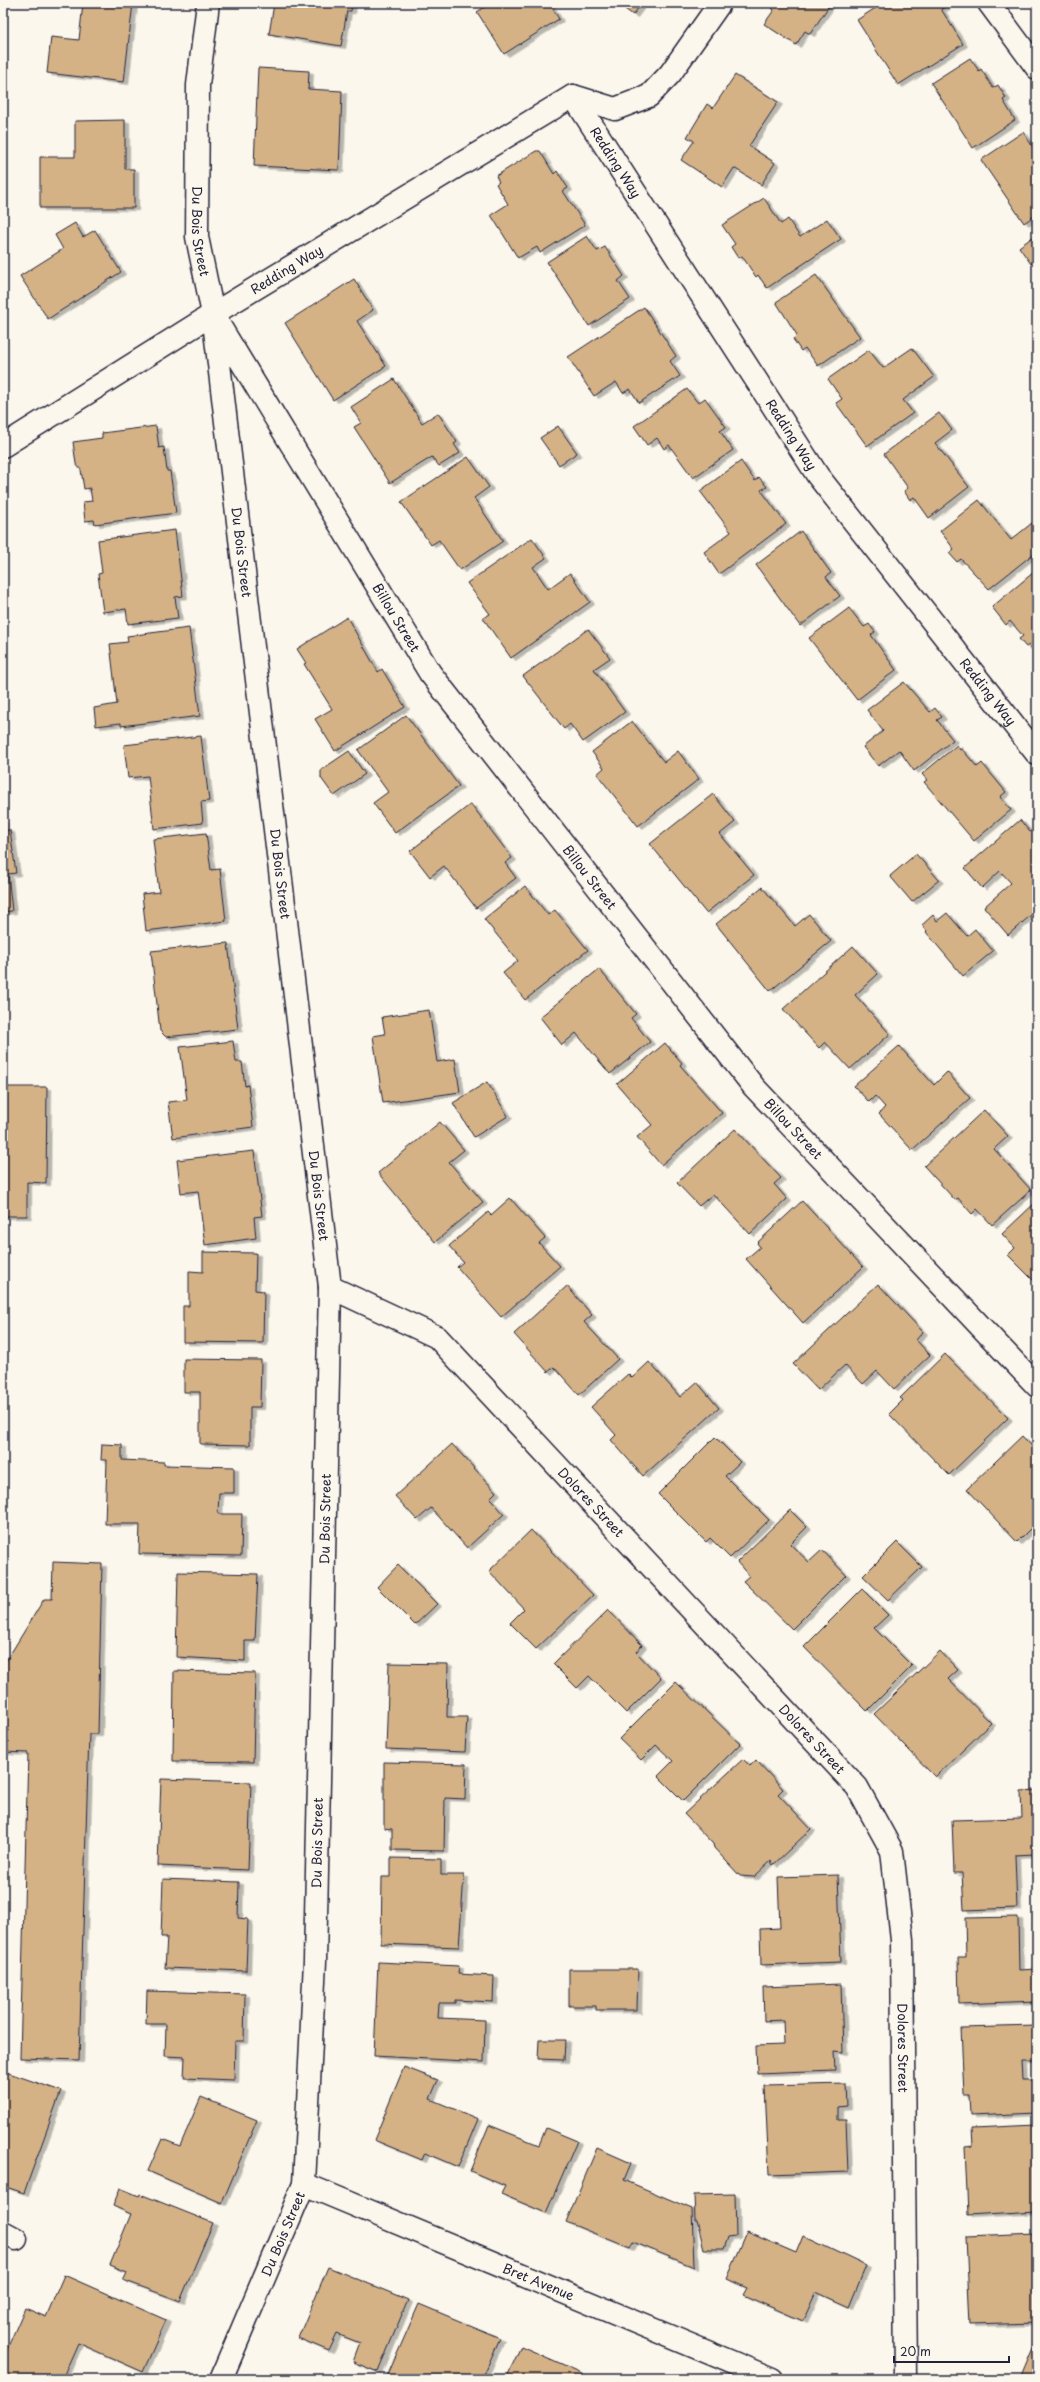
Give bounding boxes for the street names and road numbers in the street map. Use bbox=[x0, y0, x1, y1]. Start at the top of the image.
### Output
street label: Redding Way bbox=[586, 123, 646, 201]
street label: Du Bois Street bbox=[188, 186, 215, 278]
street label: Redding Way bbox=[247, 240, 326, 298]
street label: Redding Way bbox=[762, 395, 822, 474]
street label: Du Bois Street bbox=[227, 506, 257, 598]
street label: Billou Street bbox=[369, 579, 425, 655]
street label: Redding Way bbox=[956, 654, 1021, 729]
street label: Du Bois Street bbox=[266, 827, 296, 920]
street label: Billou Street bbox=[559, 840, 621, 913]
street label: Billou Street bbox=[760, 1094, 827, 1163]
street label: Du Bois Street bbox=[305, 1149, 334, 1242]
street label: Dolores Street bbox=[554, 1463, 629, 1541]
street label: Du Bois Street bbox=[314, 1473, 335, 1565]
street label: Dolores Street bbox=[775, 1700, 850, 1778]
street label: Du Bois Street bbox=[306, 1797, 327, 1889]
street label: Dolores Street bbox=[894, 2003, 913, 2093]
street label: Du Bois Street bbox=[256, 2188, 309, 2279]
street label: Bret Avenue bbox=[500, 2258, 577, 2305]

